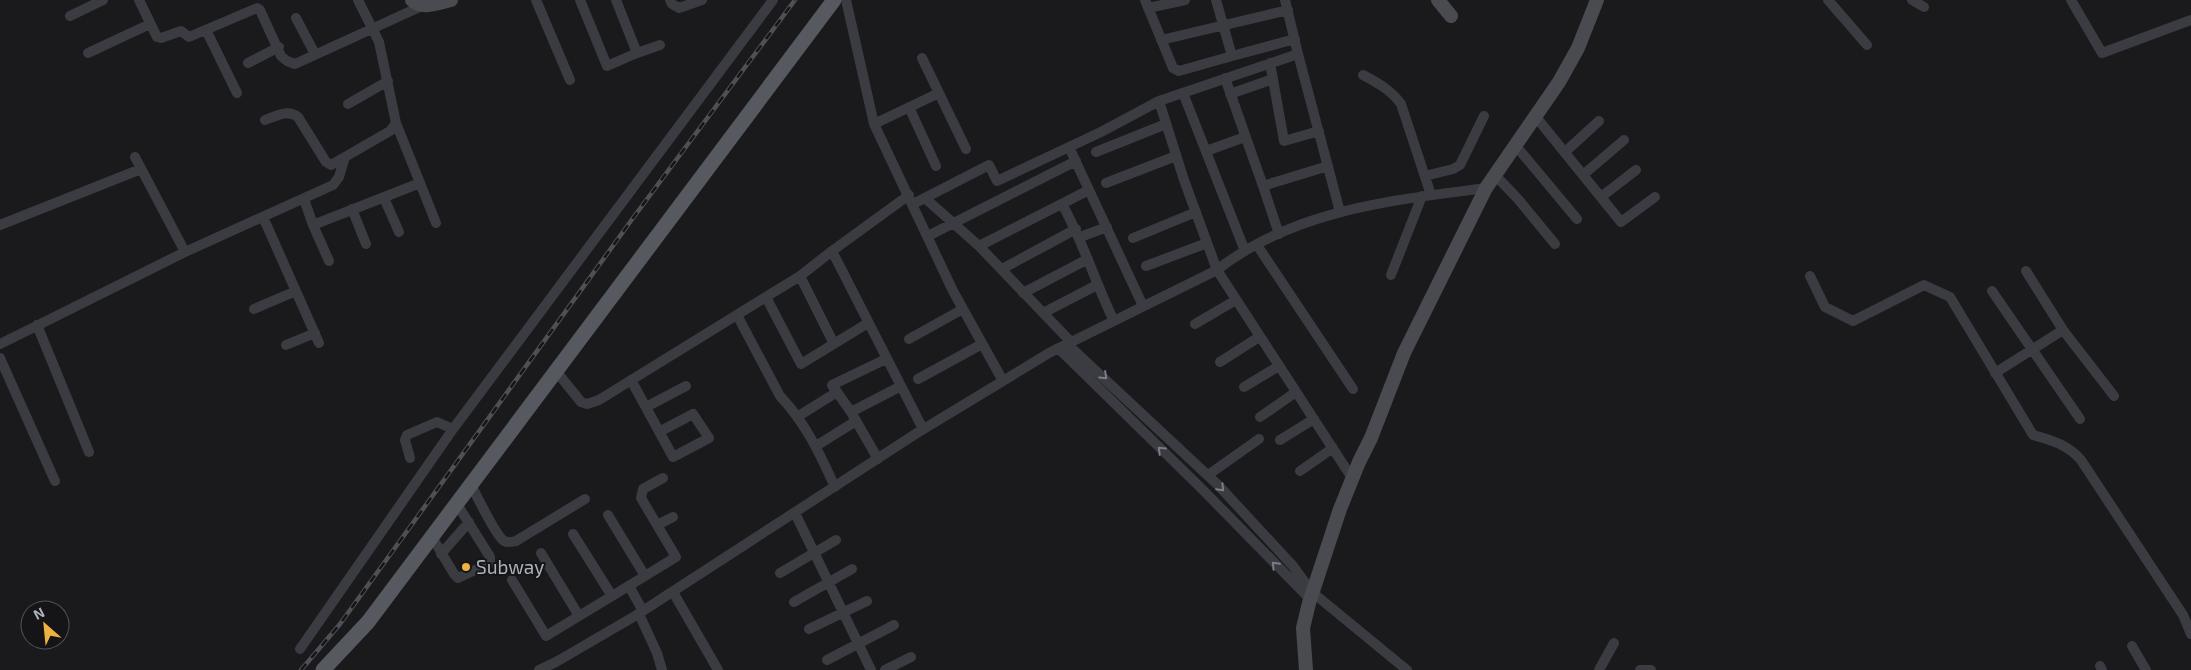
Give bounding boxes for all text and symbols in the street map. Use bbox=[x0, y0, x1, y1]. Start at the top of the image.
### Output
one-way arrow bbox=[1098, 370, 1107, 379]
one-way arrow bbox=[1158, 446, 1167, 455]
one-way arrow bbox=[1215, 483, 1224, 492]
place label: Subway bbox=[476, 555, 544, 578]
marker: Subway bbox=[460, 561, 472, 573]
one-way arrow bbox=[1272, 562, 1281, 571]
north arrow bbox=[20, 600, 70, 650]
text: N bbox=[31, 603, 47, 623]

